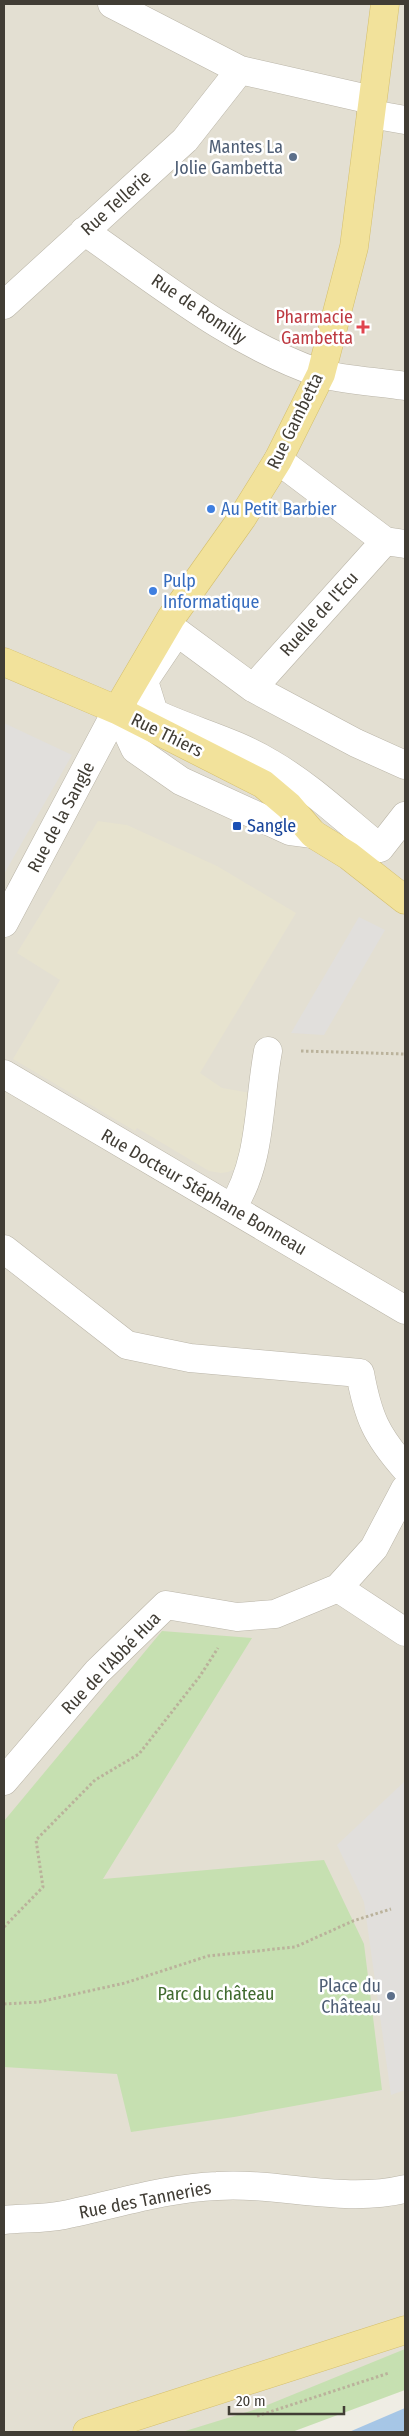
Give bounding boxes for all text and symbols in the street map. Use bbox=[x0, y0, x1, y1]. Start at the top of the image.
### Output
place label: Mantes La Jolie Gambetta bbox=[174, 136, 283, 179]
marker: Mantes La Jolie Gambetta bbox=[287, 151, 299, 163]
street label: Rue Tellerie bbox=[76, 166, 156, 240]
street label: Rue de Romilly bbox=[147, 269, 251, 349]
place label: Pharmacie Gambetta bbox=[276, 306, 353, 349]
marker: Pharmacie Gambetta bbox=[357, 321, 369, 333]
street label: Rue Gambetta bbox=[262, 369, 328, 473]
place label: Au Petit Barbier bbox=[221, 498, 337, 520]
marker: Au Petit Barbier bbox=[205, 503, 217, 515]
street label: Ruelle de l'Ecu bbox=[275, 567, 363, 661]
place label: Pulp Informatique bbox=[163, 570, 259, 613]
marker: Pulp Informatique bbox=[147, 585, 159, 597]
street label: Rue Thiers bbox=[127, 708, 207, 762]
street label: Rue de la Sangle bbox=[23, 758, 99, 876]
place label: Sangle bbox=[247, 815, 296, 837]
marker: Sangle bbox=[231, 820, 243, 832]
street label: Rue Docteur Stéphane Bonneau bbox=[97, 1124, 311, 1260]
street label: Rue de l'Abbé Hua bbox=[57, 1607, 165, 1719]
place label: Place du Château bbox=[319, 1975, 381, 2018]
park label: Parc du château bbox=[158, 1983, 274, 2005]
marker: Place du Château bbox=[385, 1990, 397, 2002]
street label: Rue des Tanneries bbox=[77, 2176, 213, 2224]
scale bar bbox=[229, 2384, 344, 2416]
text: 20 m bbox=[236, 2392, 266, 2410]

